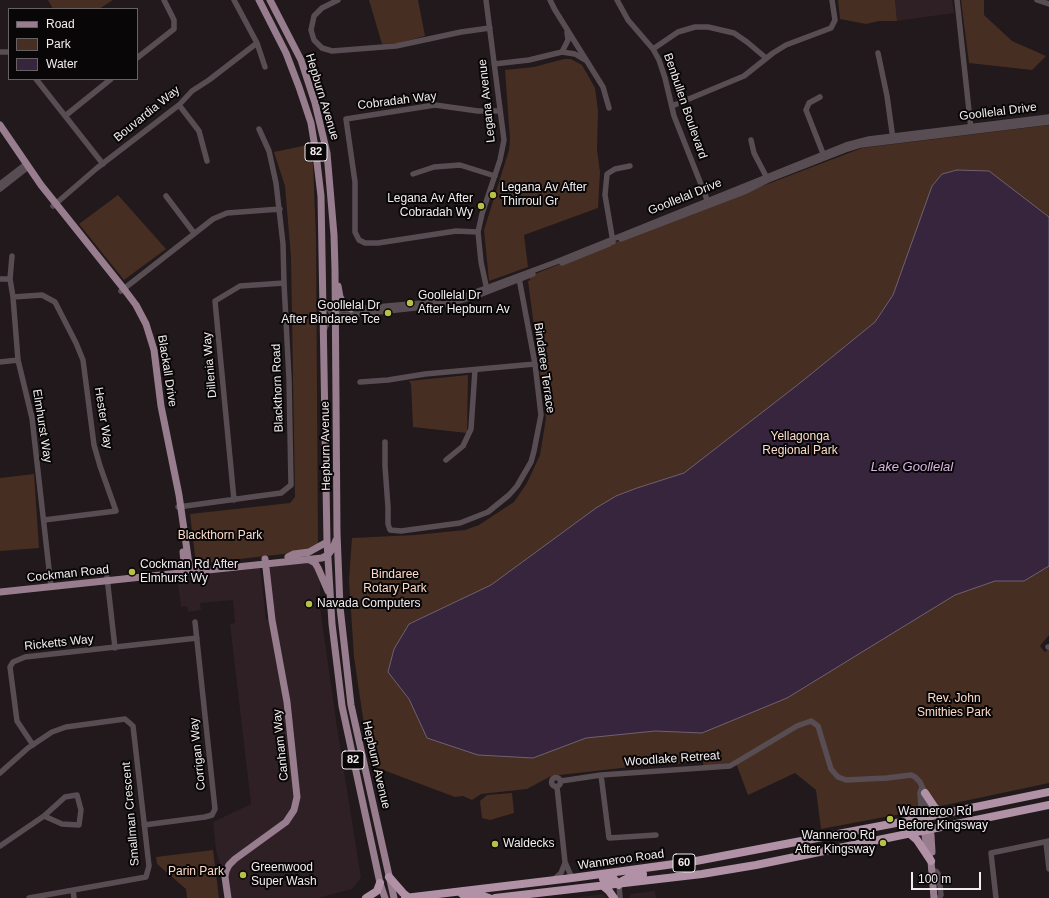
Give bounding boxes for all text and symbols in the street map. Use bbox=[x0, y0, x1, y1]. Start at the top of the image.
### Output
legend bbox=[8, 8, 138, 80]
text: Road bbox=[46, 17, 75, 31]
text: Park bbox=[46, 37, 71, 51]
street label: Benbullen Boulevard bbox=[660, 51, 710, 161]
street label: Hepburn Avenue bbox=[302, 52, 342, 142]
text: Water bbox=[46, 57, 78, 71]
street label: Legana Avenue bbox=[475, 59, 499, 143]
street label: Bouvardia Way bbox=[111, 83, 183, 145]
street label: Cobradah Way bbox=[357, 89, 437, 113]
street label: Goollelal Drive bbox=[958, 100, 1038, 124]
road number: 82 bbox=[305, 143, 327, 161]
street label: Goollelal Drive bbox=[646, 176, 724, 218]
place label: Legana Av After Thirroul Gr bbox=[501, 181, 587, 209]
marker: Legana Av After Thirroul Gr bbox=[488, 190, 498, 200]
place label: Legana Av After Cobradah Wy bbox=[387, 192, 473, 220]
marker: Legana Av After Cobradah Wy bbox=[476, 201, 486, 211]
place label: Goollelal Dr After Hepburn Av bbox=[418, 289, 510, 317]
marker: Goollelal Dr After Hepburn Av bbox=[405, 298, 415, 308]
place label: Goollelal Dr After Bindaree Tce bbox=[281, 299, 380, 327]
marker: Goollelal Dr After Bindaree Tce bbox=[383, 308, 393, 318]
street label: Bindaree Terrace bbox=[531, 322, 557, 414]
street label: Dillenia Way bbox=[200, 331, 220, 399]
street label: Blackall Drive bbox=[154, 334, 180, 408]
street label: Blackthorn Road bbox=[269, 343, 287, 433]
street label: Hester Way bbox=[91, 386, 115, 450]
street label: Elmhurst Way bbox=[29, 388, 55, 464]
street label: Hepburn Avenue bbox=[318, 401, 334, 491]
park label: Yellagonga Regional Park bbox=[762, 430, 838, 458]
water label: Lake Goollelal bbox=[871, 459, 953, 475]
park label: Blackthorn Park bbox=[178, 529, 262, 543]
place label: Cockman Rd After Elmhurst Wy bbox=[140, 558, 238, 586]
street label: Cockman Road bbox=[26, 563, 110, 585]
marker: Cockman Rd After Elmhurst Wy bbox=[127, 567, 137, 577]
park label: Bindaree Rotary Park bbox=[363, 568, 427, 596]
place label: Navada Computers bbox=[317, 597, 420, 611]
marker: Navada Computers bbox=[304, 599, 314, 609]
street label: Ricketts Way bbox=[24, 632, 94, 654]
park label: Rev. John Smithies Park bbox=[917, 692, 991, 720]
street label: Canham Way bbox=[270, 708, 292, 782]
street label: Corrigan Way bbox=[187, 717, 209, 791]
street label: Hepburn Avenue bbox=[359, 720, 393, 810]
street label: Woodlake Retreat bbox=[624, 748, 720, 770]
road number: 82 bbox=[342, 751, 364, 769]
street label: Smallman Crescent bbox=[119, 761, 143, 867]
place label: Wanneroo Rd Before Kingsway bbox=[898, 805, 988, 833]
marker: Wanneroo Rd Before Kingsway bbox=[885, 814, 895, 824]
place label: Wanneroo Rd After Kingsway bbox=[795, 829, 875, 857]
place label: Waldecks bbox=[503, 837, 555, 851]
marker: Wanneroo Rd After Kingsway bbox=[878, 838, 888, 848]
marker: Waldecks bbox=[490, 839, 500, 849]
street label: Wanneroo Road bbox=[577, 847, 665, 873]
road number: 60 bbox=[673, 854, 695, 872]
place label: Greenwood Super Wash bbox=[251, 861, 317, 889]
scale bar bbox=[913, 864, 983, 890]
park label: Parin Park bbox=[168, 865, 224, 879]
marker: Greenwood Super Wash bbox=[238, 870, 248, 880]
text: 100 m bbox=[918, 872, 951, 886]

